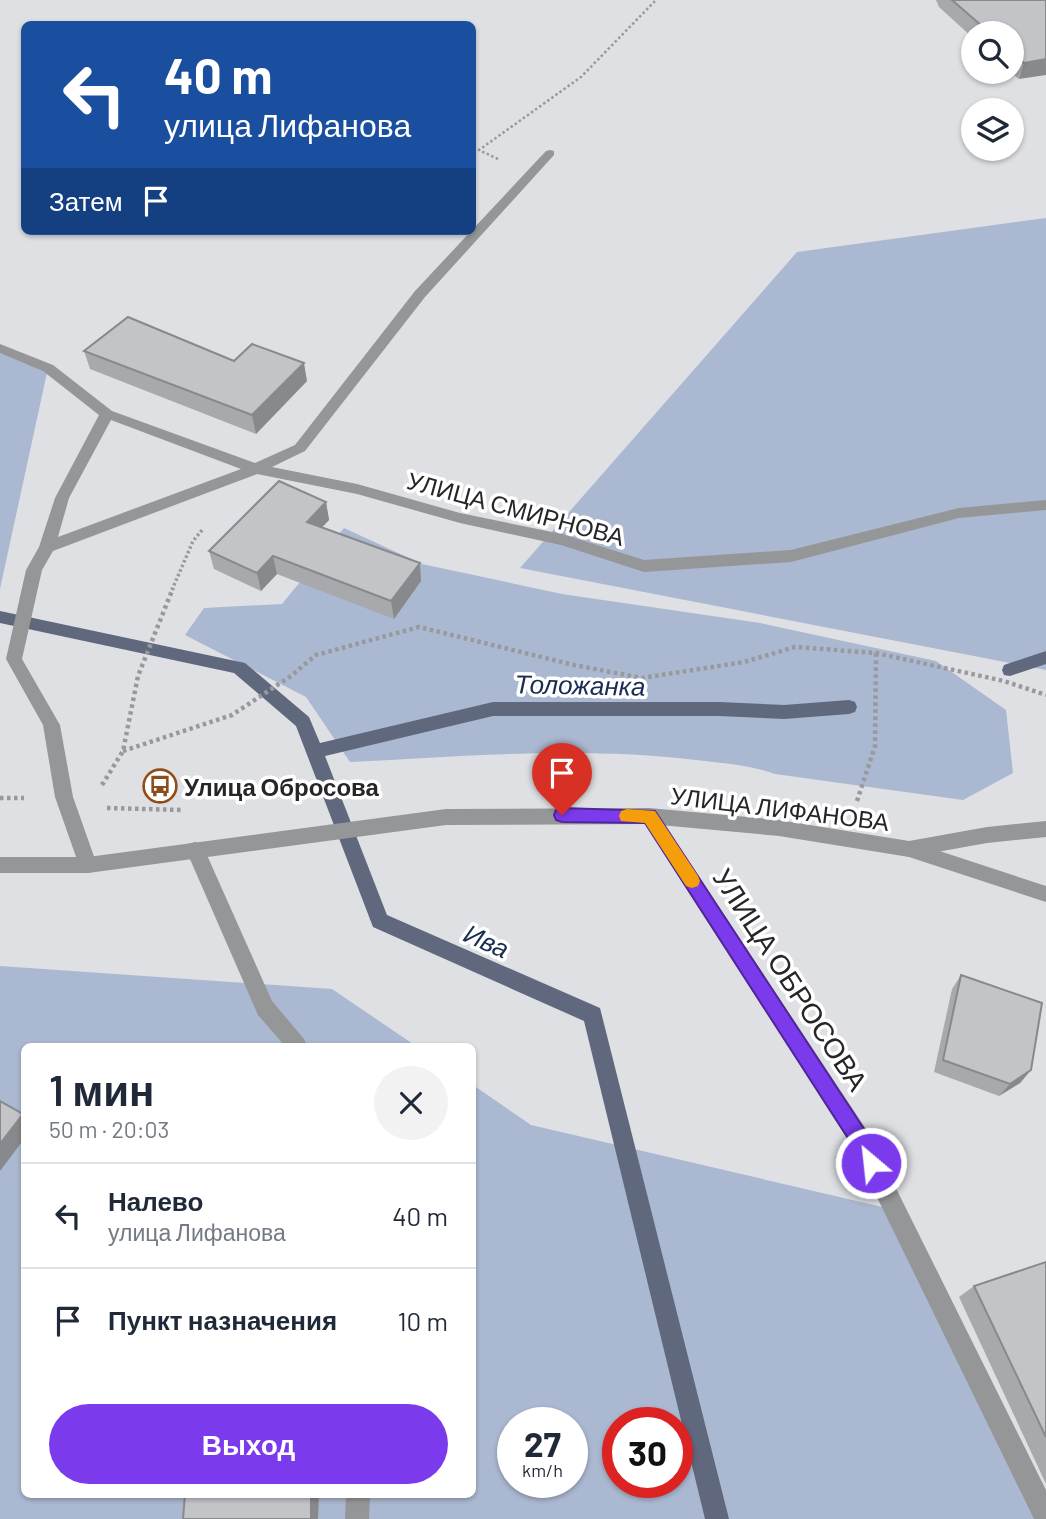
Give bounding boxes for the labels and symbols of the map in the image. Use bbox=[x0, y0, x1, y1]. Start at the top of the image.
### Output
street label: УЛИЦА СМИРНОВА bbox=[404, 465, 628, 551]
water label: Толожанка bbox=[514, 667, 646, 701]
pin bbox=[532, 743, 592, 815]
bus stop icon: Улица Обросова bbox=[141, 767, 179, 805]
place label: Улица Обросова bbox=[184, 772, 380, 801]
street label: УЛИЦА ЛИФАНОВА bbox=[669, 780, 891, 836]
street label: УЛИЦА ОБРОСОВА bbox=[706, 861, 876, 1097]
water label: Ива bbox=[460, 916, 514, 964]
position arrow bbox=[834, 1126, 908, 1200]
speed limit sign: 30 bbox=[602, 1407, 693, 1498]

